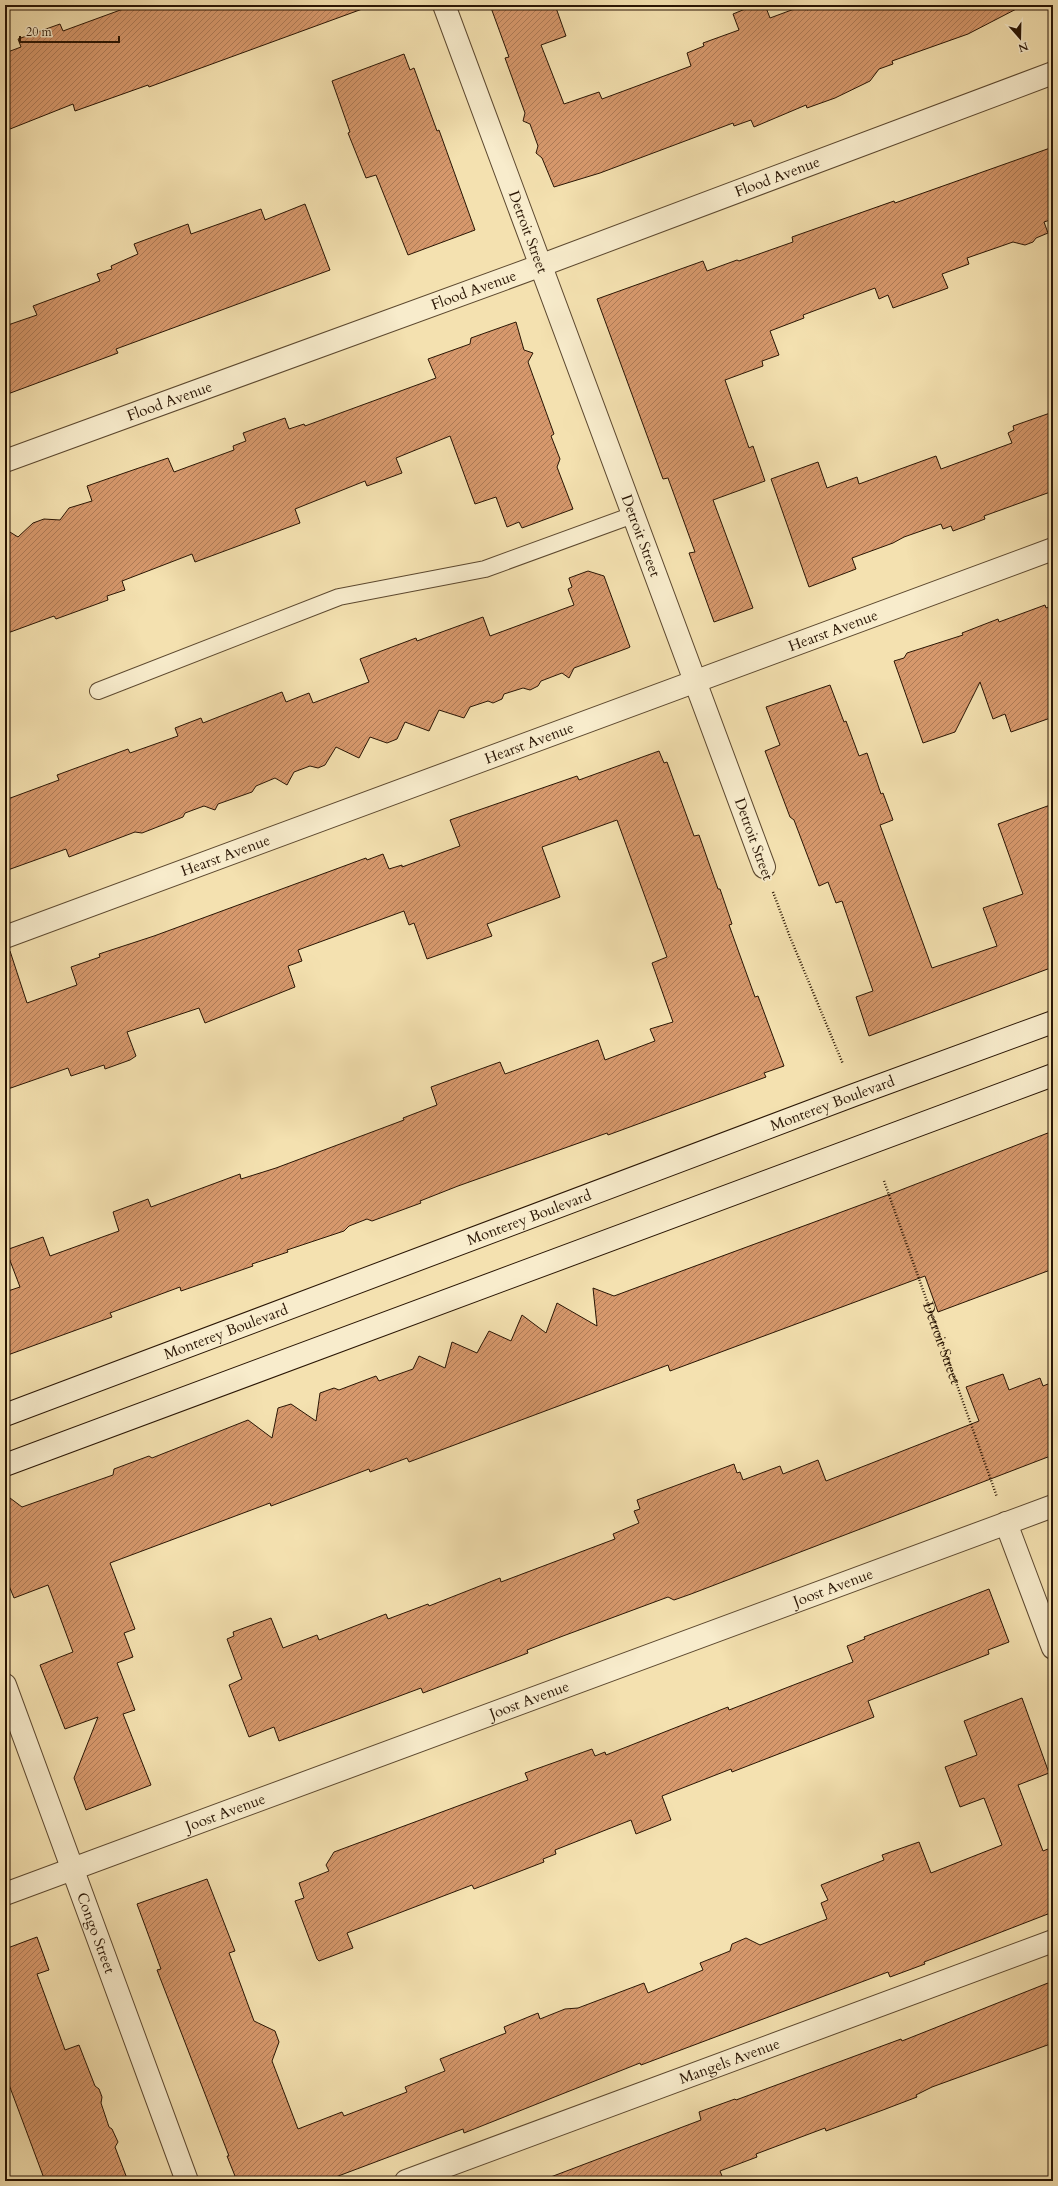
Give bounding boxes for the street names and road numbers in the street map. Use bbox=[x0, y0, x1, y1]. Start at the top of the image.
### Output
street label: Flood Avenue bbox=[732, 151, 823, 202]
street label: Detroit Street bbox=[504, 188, 553, 276]
street label: Flood Avenue bbox=[428, 265, 519, 315]
street label: Flood Avenue bbox=[124, 376, 215, 426]
street label: Detroit Street bbox=[617, 492, 665, 580]
street label: Hearst Avenue bbox=[786, 605, 881, 656]
street label: Hearst Avenue bbox=[482, 717, 577, 769]
street label: Detroit Street bbox=[730, 795, 778, 883]
street label: Hearst Avenue bbox=[178, 830, 273, 881]
street label: Monterey Boulevard bbox=[767, 1071, 897, 1136]
street label: Monterey Boulevard bbox=[464, 1185, 594, 1250]
street label: Monterey Boulevard bbox=[161, 1299, 291, 1364]
street label: Detroit Street bbox=[918, 1299, 966, 1387]
street label: Joost Avenue bbox=[788, 1563, 876, 1612]
street label: Joost Avenue bbox=[485, 1676, 572, 1725]
street label: Joost Avenue bbox=[181, 1788, 268, 1837]
street label: Congo Street bbox=[72, 1890, 120, 1976]
street label: Mangels Avenue bbox=[676, 2033, 783, 2089]

